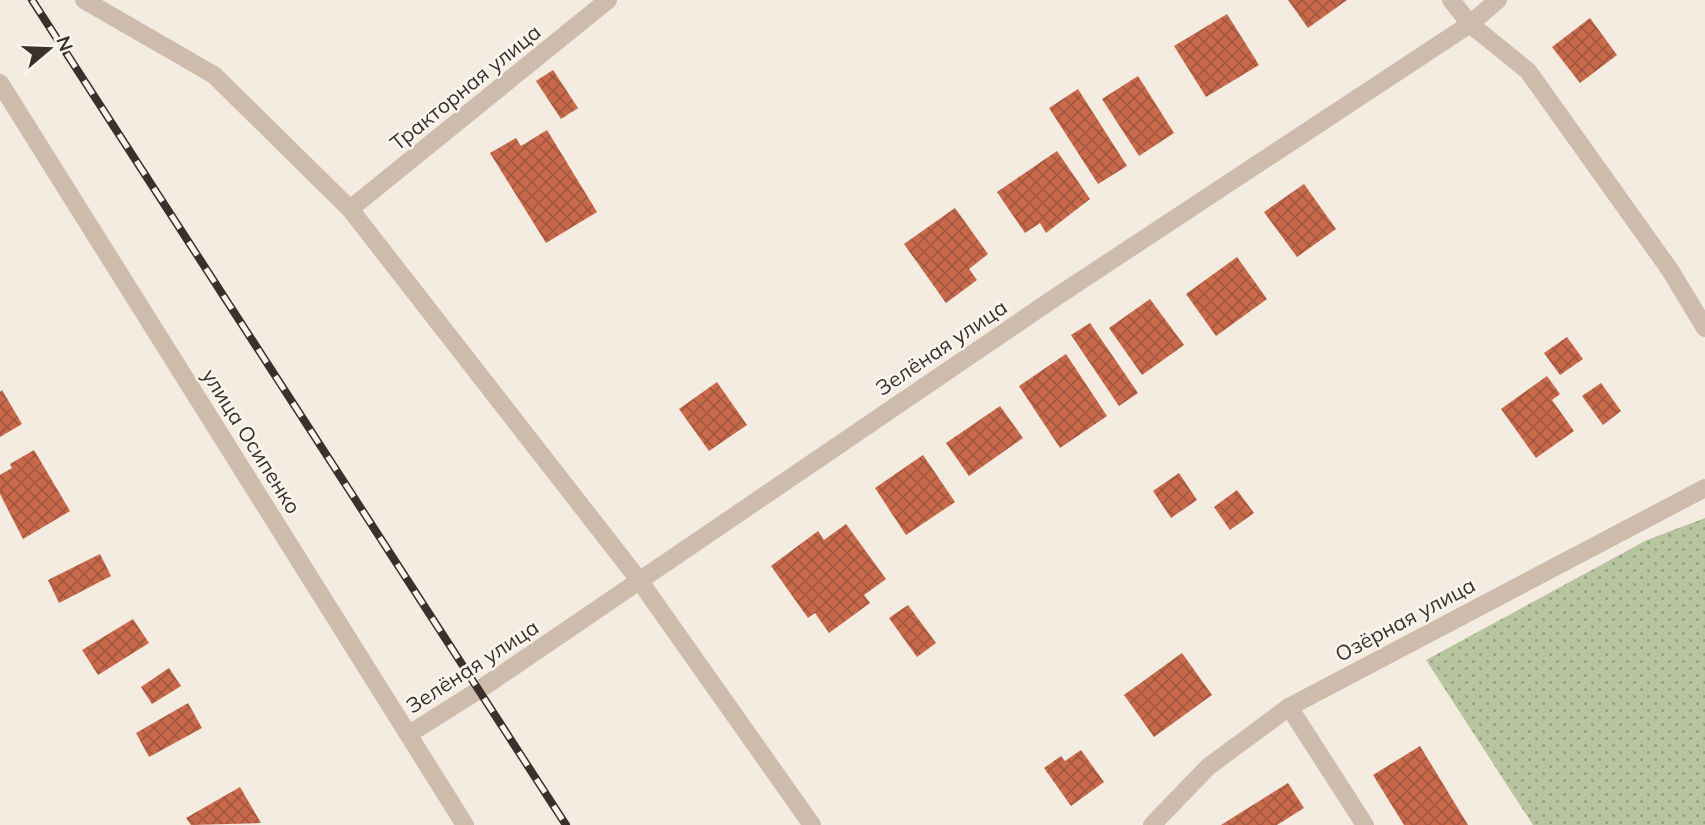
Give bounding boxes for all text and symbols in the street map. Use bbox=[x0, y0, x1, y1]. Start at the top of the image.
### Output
north arrow bbox=[14, 14, 84, 84]
street label: Тракторная улица bbox=[385, 18, 545, 156]
text: N bbox=[51, 33, 79, 54]
street label: Зелёная улица bbox=[870, 293, 1012, 401]
street label: улица Осипенко bbox=[197, 364, 307, 518]
street label: Озёрная улица bbox=[1331, 571, 1479, 667]
street label: Зелёная улица bbox=[401, 613, 543, 719]

